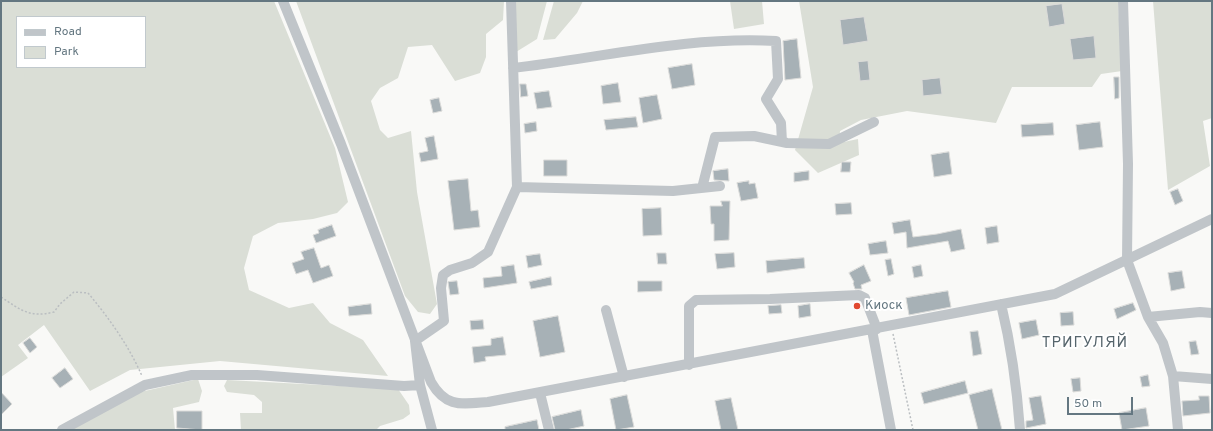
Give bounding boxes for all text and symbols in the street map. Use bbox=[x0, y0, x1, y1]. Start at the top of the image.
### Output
legend bbox=[16, 16, 146, 68]
text: Road bbox=[54, 24, 82, 40]
text: Park bbox=[54, 44, 79, 60]
place label: Киоск bbox=[865, 298, 903, 314]
marker: Киоск bbox=[852, 301, 862, 311]
district label: ТРИГУЛЯЙ bbox=[1042, 335, 1128, 353]
scale bar bbox=[1069, 389, 1135, 415]
text: 50 m bbox=[1074, 396, 1102, 412]

